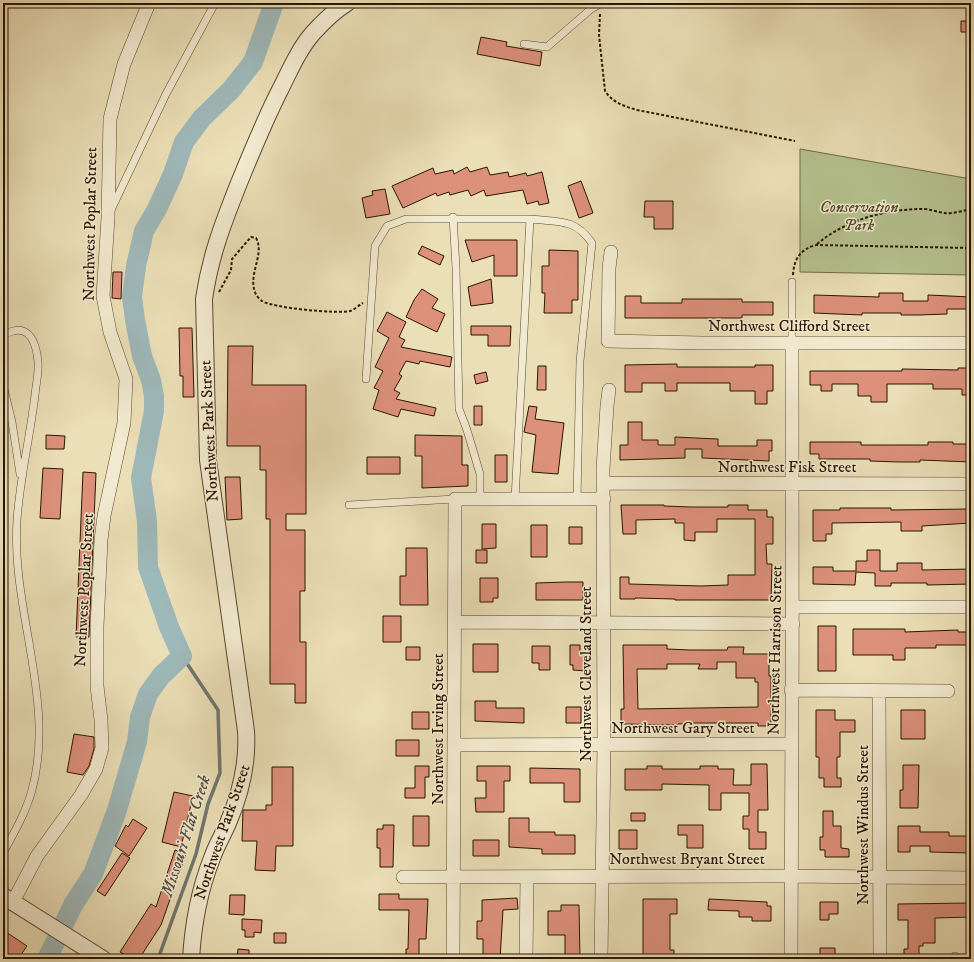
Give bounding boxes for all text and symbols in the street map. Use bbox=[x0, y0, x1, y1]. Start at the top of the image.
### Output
street label: Northwest Poplar Street bbox=[79, 147, 101, 301]
park label: Conservation Park bbox=[820, 197, 898, 235]
street label: Northwest Clifford Street bbox=[708, 316, 870, 336]
street label: Northwest Park Street bbox=[195, 360, 223, 502]
street label: Northwest Fisk Street bbox=[717, 457, 857, 477]
street label: Northwest Poplar Street bbox=[70, 512, 98, 668]
street label: Northwest Harrison Street bbox=[764, 565, 786, 735]
street label: Northwest Cleveland Street bbox=[576, 586, 596, 762]
street label: Northwest Irving Street bbox=[428, 653, 448, 805]
street label: Northwest Gary Street bbox=[611, 718, 755, 738]
street label: Northwest Windus Street bbox=[853, 745, 873, 905]
street label: Northwest Park Street bbox=[189, 762, 255, 902]
water label: Missouri Flat Creek bbox=[156, 772, 216, 900]
street label: Northwest Bryant Street bbox=[609, 849, 765, 869]

